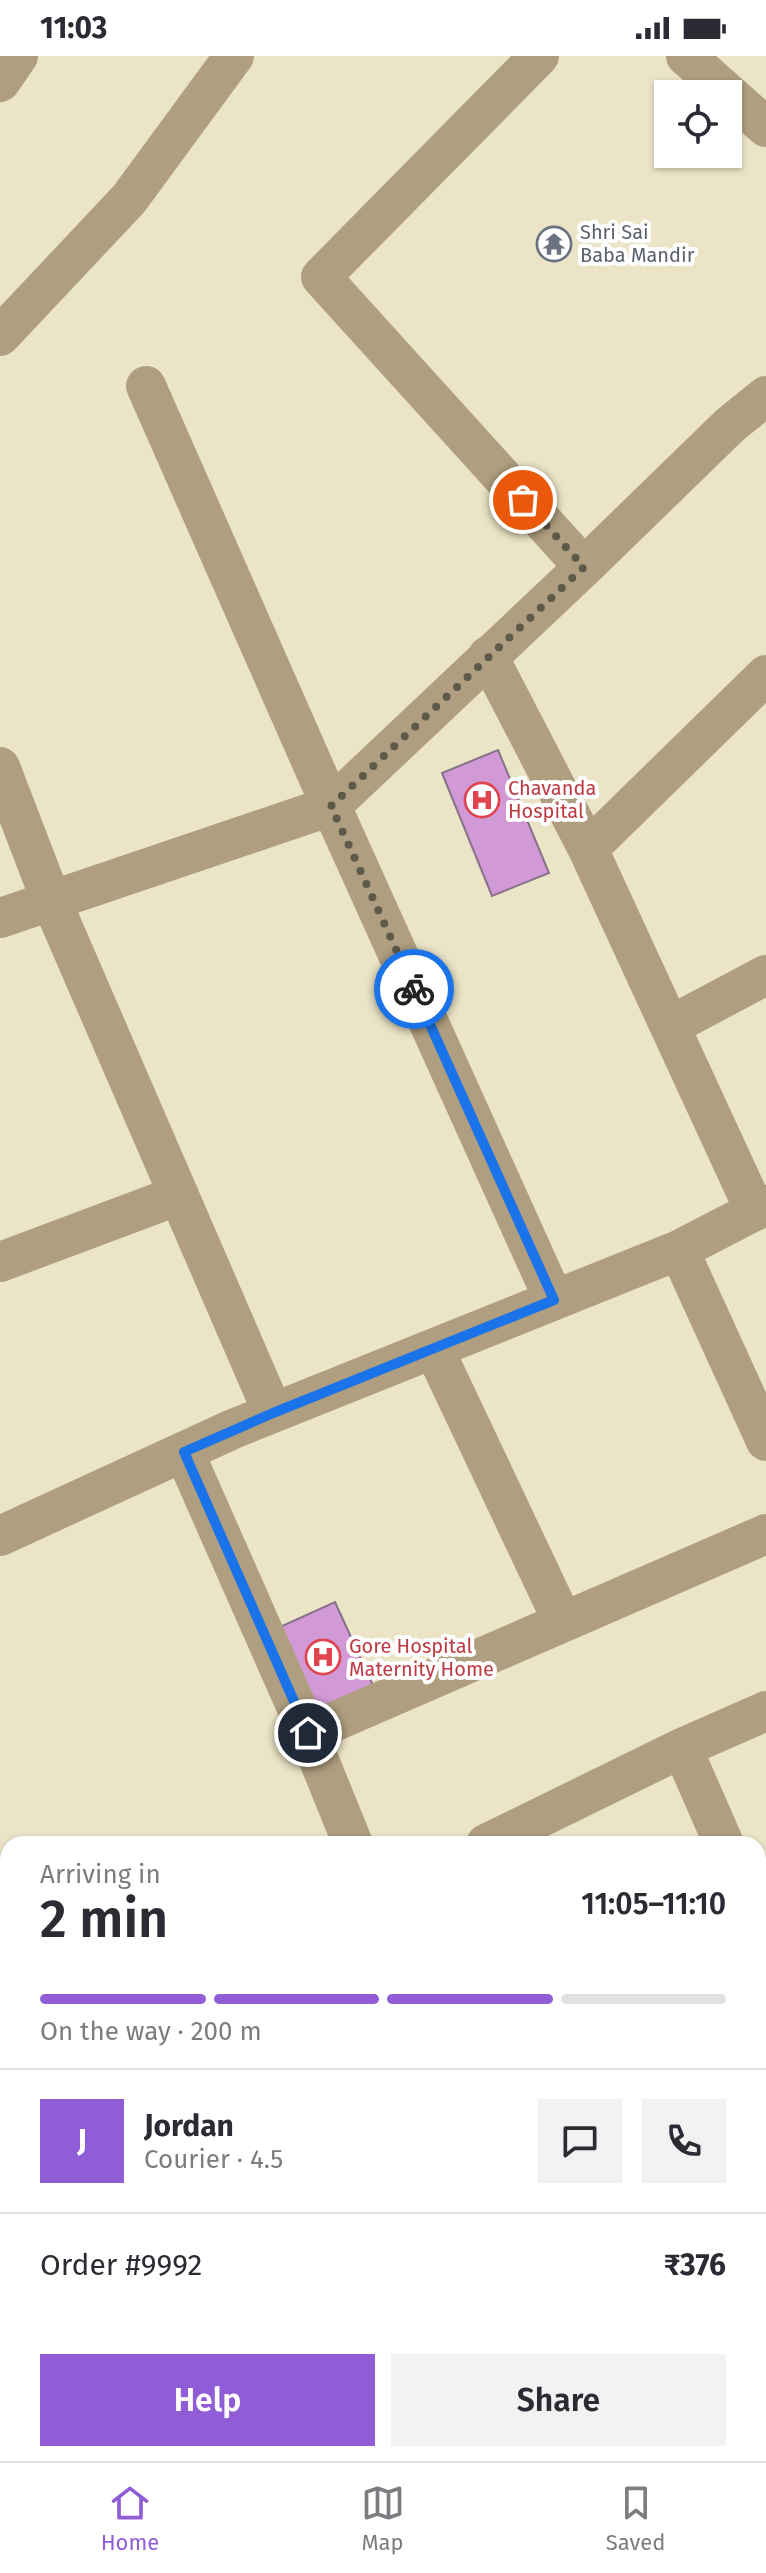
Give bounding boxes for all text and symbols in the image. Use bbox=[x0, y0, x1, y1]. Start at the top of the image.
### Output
text: 11:03 bbox=[40, 10, 107, 46]
map controls bbox=[654, 80, 742, 168]
button: locate bbox=[654, 80, 742, 168]
place label: Shri Sai Baba Mandir bbox=[580, 220, 695, 267]
temple icon: Shri Sai Baba Mandir bbox=[535, 225, 573, 263]
pin bbox=[489, 466, 557, 534]
icon: bag bbox=[501, 478, 545, 522]
place label: Chavanda Hospital bbox=[508, 776, 596, 823]
hospital icon: Chavanda Hospital bbox=[463, 781, 501, 819]
courier bbox=[374, 949, 454, 1029]
icon: bike bbox=[392, 967, 436, 1011]
place label: Gore Hospital Maternity Home bbox=[349, 1634, 494, 1681]
hospital icon: Gore Hospital Maternity Home bbox=[304, 1638, 342, 1676]
pin bbox=[274, 1699, 342, 1767]
icon: home bbox=[286, 1711, 330, 1755]
text: Arriving in bbox=[40, 1859, 161, 1890]
text: 11:05–11:10 bbox=[581, 1886, 726, 1922]
text: 2 min bbox=[40, 1888, 168, 1951]
text: On the way · 200 m bbox=[40, 2016, 262, 2047]
button: chat bbox=[538, 2099, 622, 2183]
button: phone bbox=[642, 2099, 726, 2183]
text: Jordan bbox=[144, 2108, 234, 2144]
text: J bbox=[77, 2123, 87, 2159]
text: Courier · 4.5 bbox=[144, 2144, 283, 2175]
text: Order #9992 bbox=[40, 2247, 202, 2283]
text: ₹376 bbox=[664, 2247, 726, 2283]
button: Help bbox=[40, 2354, 375, 2446]
button: Share bbox=[391, 2354, 726, 2446]
tab: Home bbox=[101, 2481, 159, 2556]
tab: Map bbox=[361, 2481, 405, 2556]
tab: Saved bbox=[606, 2481, 665, 2556]

